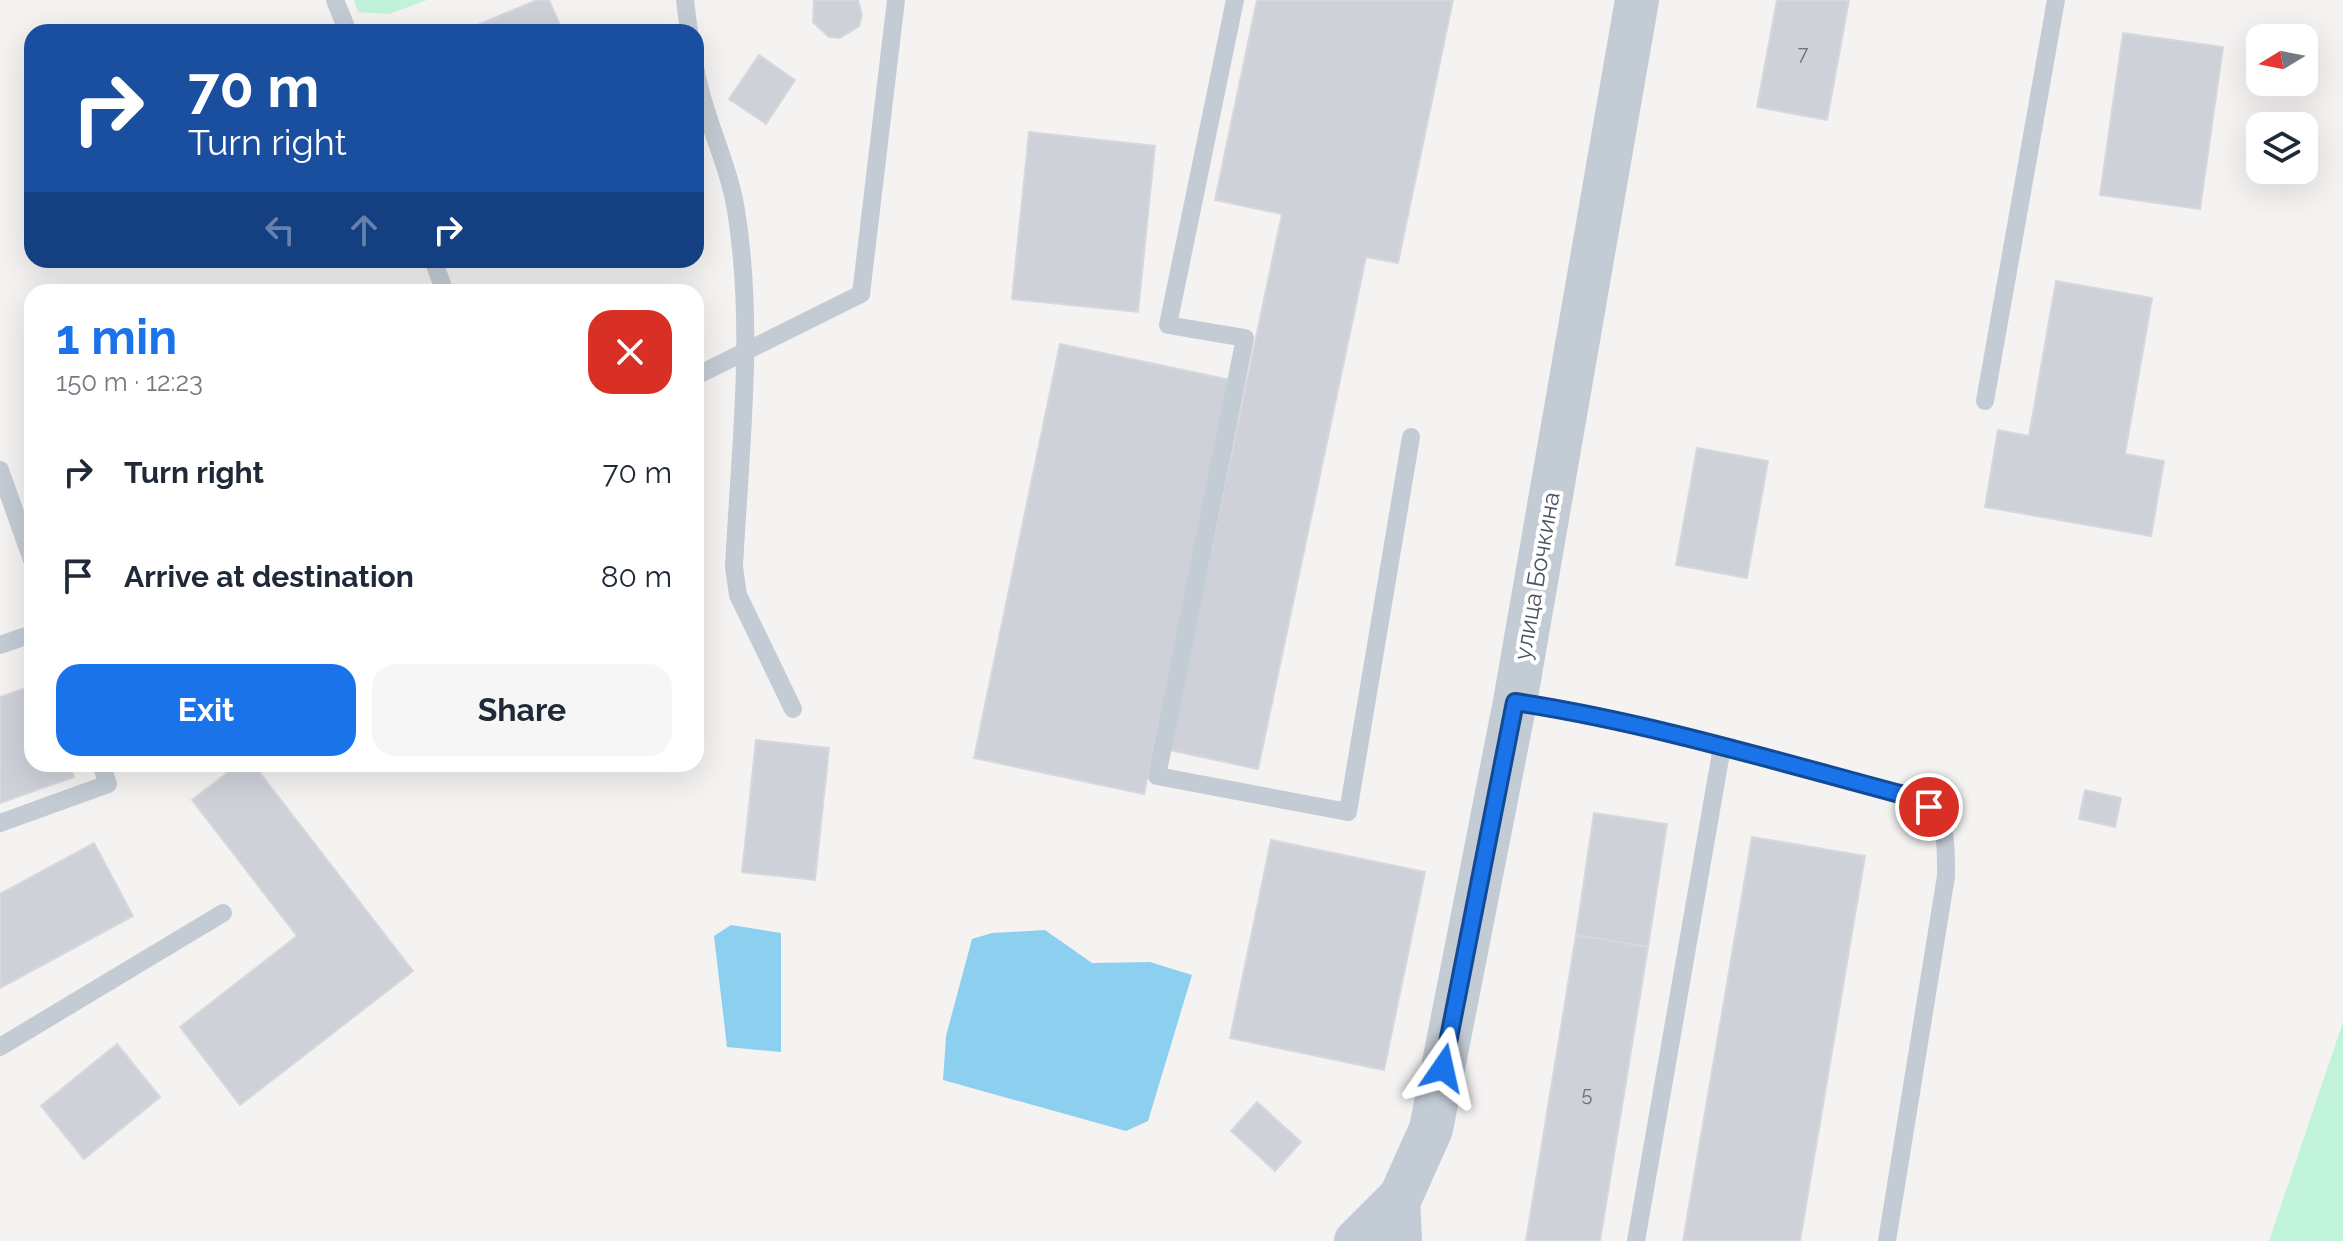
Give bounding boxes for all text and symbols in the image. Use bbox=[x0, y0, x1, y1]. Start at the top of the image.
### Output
north arrow bbox=[2246, 24, 2318, 96]
map controls bbox=[2246, 24, 2318, 184]
house number: 7 bbox=[1798, 41, 1809, 65]
text: 70 m bbox=[188, 54, 319, 120]
icon: right bbox=[56, 56, 160, 160]
button: layers bbox=[2246, 112, 2318, 184]
text: Turn right bbox=[188, 121, 347, 163]
icon: left bbox=[258, 208, 302, 252]
icon: ahead bbox=[342, 208, 386, 252]
icon: right bbox=[426, 208, 470, 252]
text: 1 min bbox=[56, 309, 177, 365]
button: close bbox=[588, 310, 672, 394]
text: 150 m · 12:23 bbox=[56, 367, 203, 397]
icon: right bbox=[56, 450, 100, 494]
text: Turn right bbox=[124, 455, 264, 490]
text: 70 m bbox=[602, 455, 672, 490]
street label: улица Бочкина bbox=[1507, 490, 1566, 662]
icon: arrive bbox=[56, 554, 100, 598]
text: Arrive at destination bbox=[124, 559, 414, 594]
text: 80 m bbox=[601, 559, 672, 594]
button: Exit bbox=[56, 664, 356, 756]
button: Share bbox=[372, 664, 672, 756]
pin bbox=[1895, 773, 1963, 841]
icon: arrive bbox=[1907, 785, 1951, 829]
position arrow bbox=[1401, 1026, 1485, 1110]
house number: 5 bbox=[1582, 1082, 1593, 1106]

